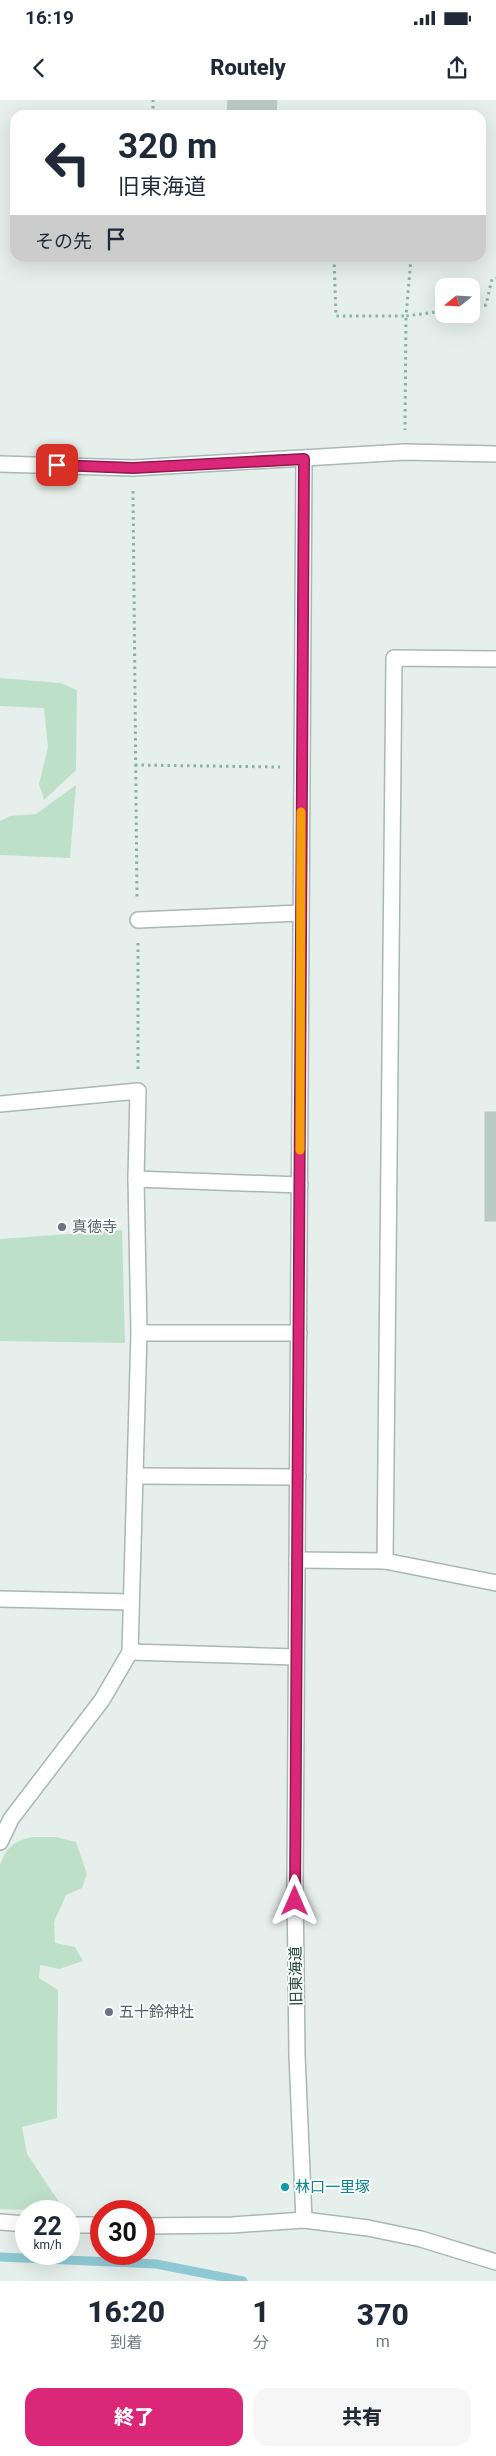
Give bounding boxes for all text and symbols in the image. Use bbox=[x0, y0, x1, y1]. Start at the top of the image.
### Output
text: 16:19 bbox=[25, 6, 74, 29]
icon: back bbox=[25, 54, 53, 82]
icon: share bbox=[443, 54, 471, 82]
text: Routely bbox=[210, 55, 286, 80]
text: 320 m bbox=[118, 126, 217, 167]
icon: left bbox=[35, 130, 100, 195]
text: 旧東海道 bbox=[118, 174, 206, 199]
icon: arrive bbox=[102, 225, 130, 253]
text: その先 bbox=[35, 230, 92, 253]
north arrow bbox=[435, 278, 480, 322]
map controls bbox=[435, 278, 480, 323]
pin bbox=[36, 444, 78, 486]
icon: arrive bbox=[43, 451, 71, 479]
place label: 真徳寺 bbox=[72, 1218, 117, 1236]
marker: 真徳寺 bbox=[56, 1221, 68, 1233]
position arrow bbox=[268, 1874, 320, 1926]
street label: 旧東海道 bbox=[286, 1946, 306, 2006]
place label: 五十鈴神社 bbox=[119, 2003, 194, 2021]
marker: 五十鈴神社 bbox=[103, 2006, 115, 2018]
place label: 林口一里塚 bbox=[295, 2178, 370, 2196]
marker: 林口一里塚 bbox=[279, 2181, 291, 2193]
speed limit sign: 30 bbox=[90, 2200, 155, 2265]
text: 22 bbox=[33, 2212, 62, 2241]
text: km/h bbox=[33, 2238, 62, 2252]
text: 16:20 bbox=[87, 2294, 165, 2329]
text: 1 bbox=[252, 2294, 270, 2329]
text: 370 bbox=[357, 2297, 409, 2332]
text: m bbox=[376, 2332, 390, 2351]
text: 到着 bbox=[110, 2333, 142, 2352]
text: 分 bbox=[253, 2333, 269, 2352]
button: 終了 bbox=[25, 2388, 243, 2446]
button: 共有 bbox=[253, 2388, 471, 2446]

